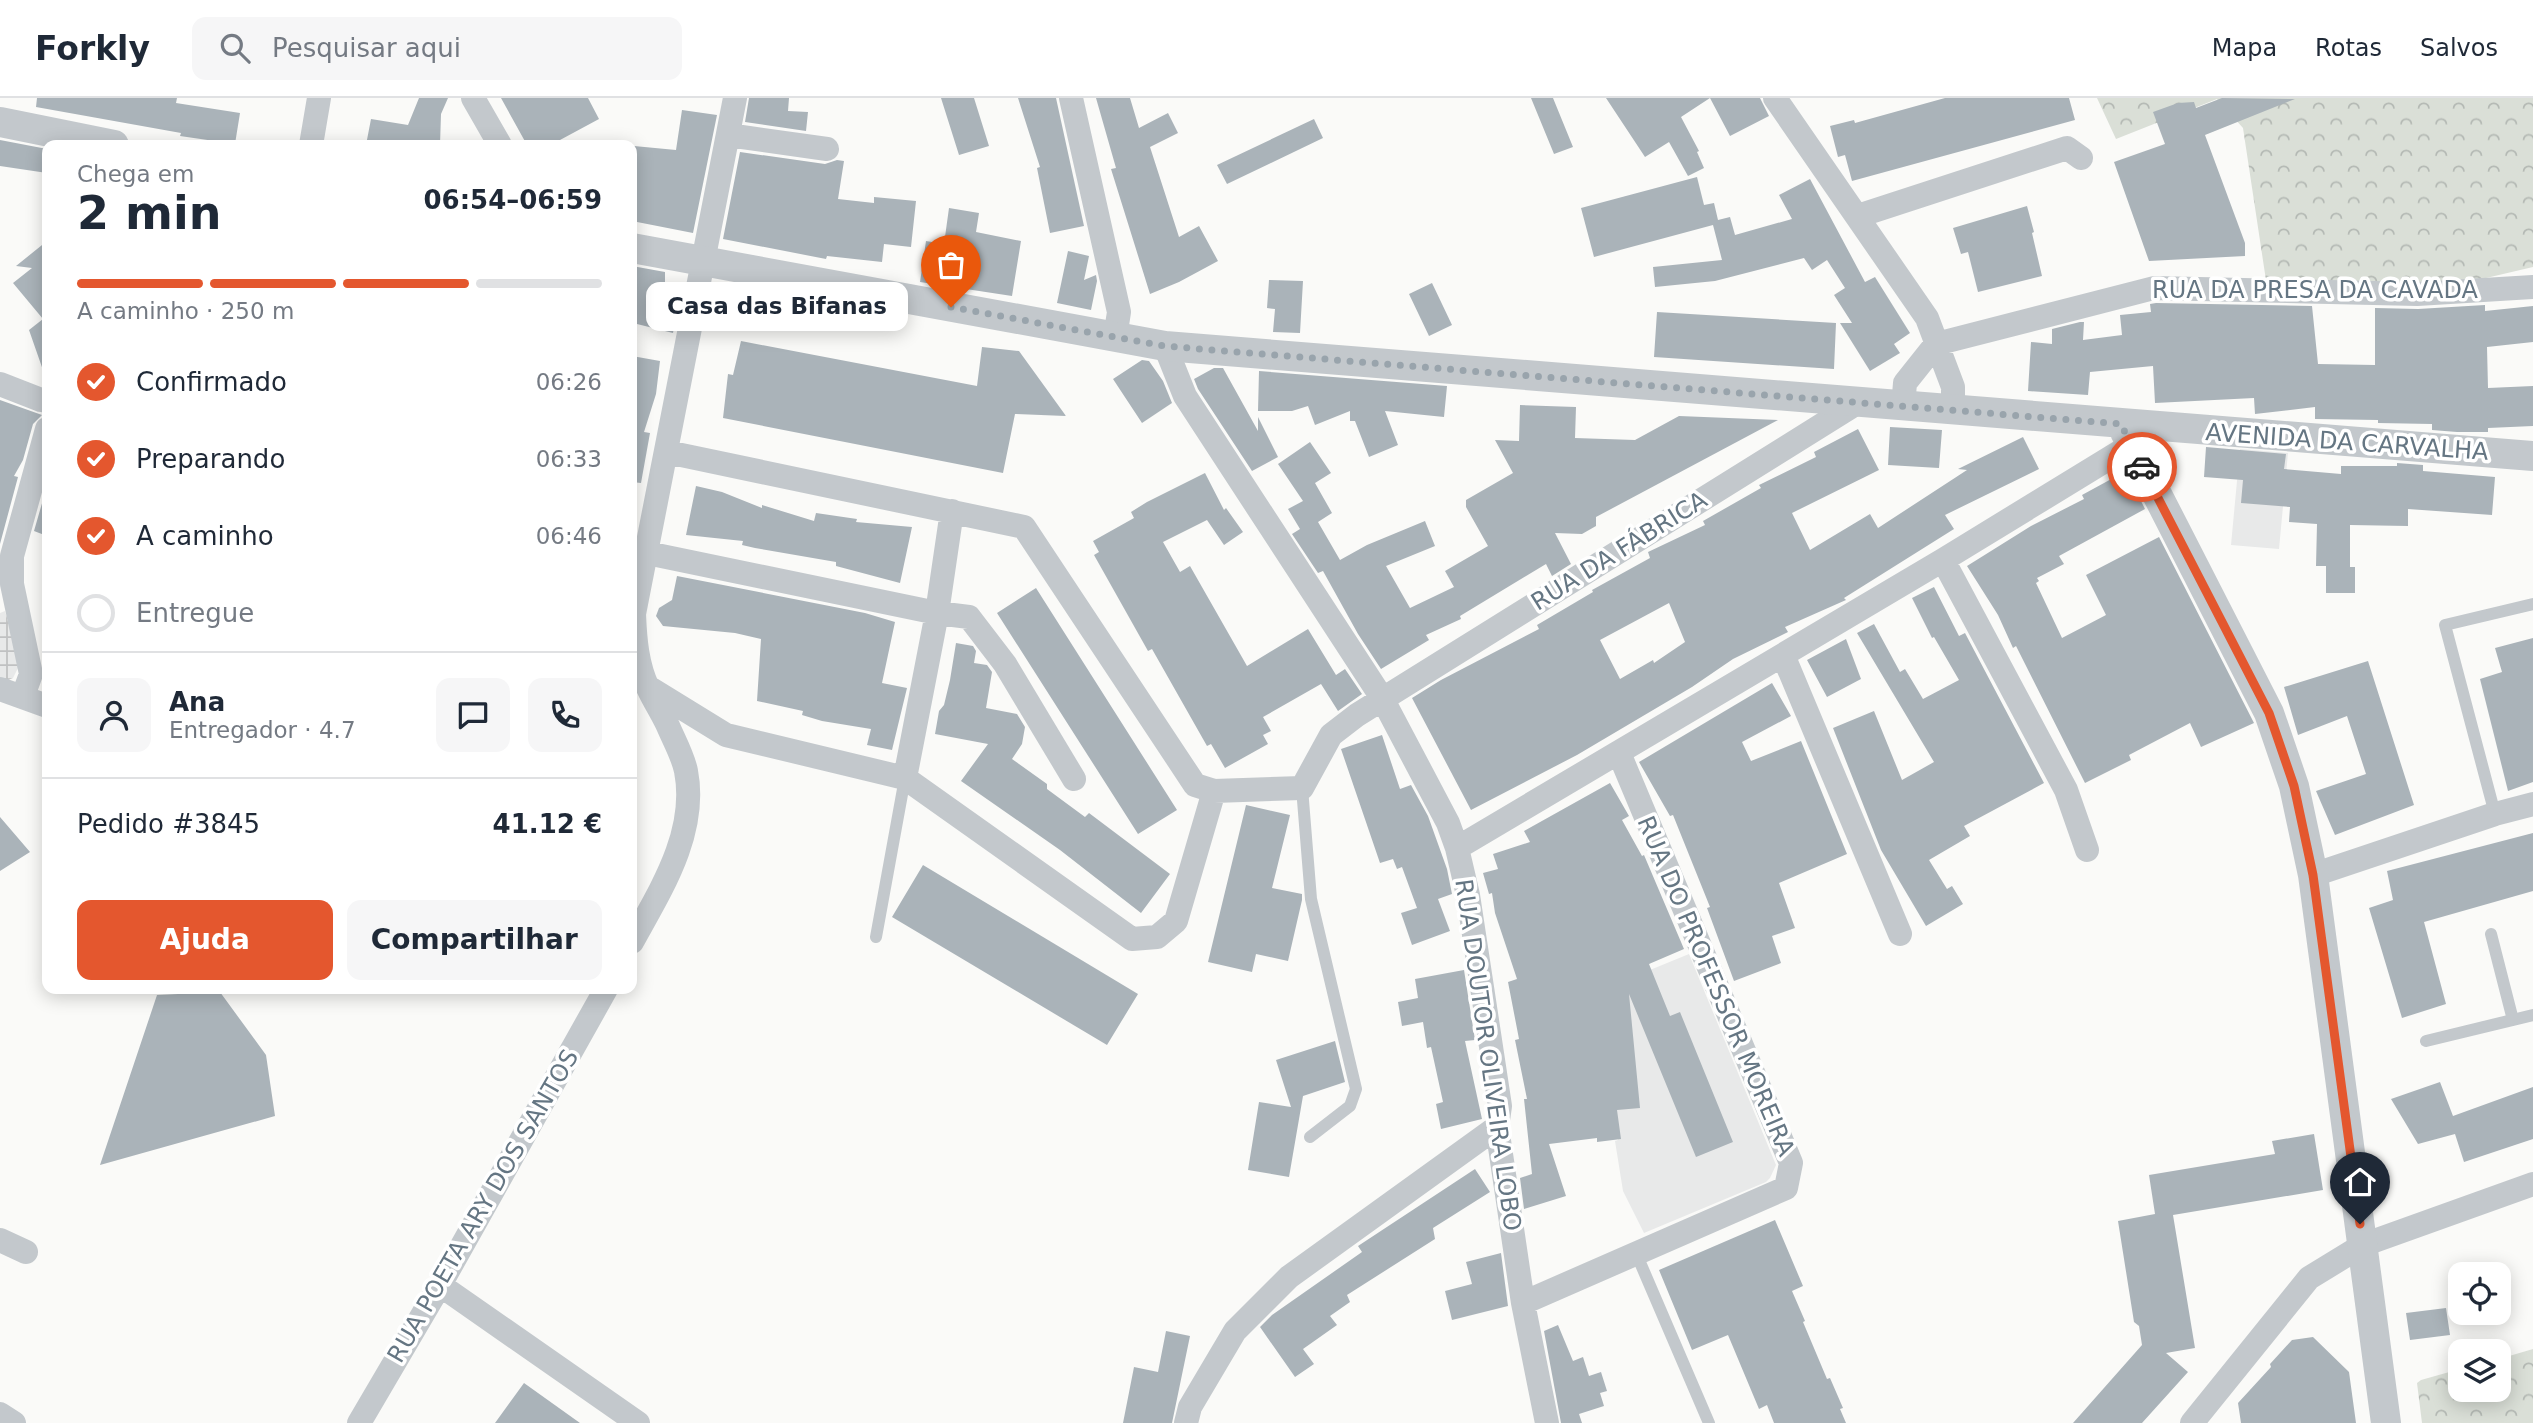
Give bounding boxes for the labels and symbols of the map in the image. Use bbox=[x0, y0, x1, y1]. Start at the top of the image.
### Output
pin bbox=[921, 235, 981, 307]
street label: RUA DA PRESA DA CAVADA bbox=[2152, 276, 2479, 304]
callout: Casa das Bifanas bbox=[646, 282, 909, 332]
street label: AVENIDA DA CARVALHA bbox=[2205, 418, 2490, 466]
courier bbox=[2107, 432, 2177, 502]
street label: RUA DA FÁBRICA bbox=[1525, 485, 1712, 616]
street label: RUA DO PROFESSOR MOREIRA bbox=[1631, 812, 1801, 1161]
street label: RUA DOUTOR OLIVEIRA LOBO bbox=[1449, 877, 1527, 1233]
street label: RUA POETA ARY DOS SANTOS bbox=[382, 1045, 584, 1367]
pin bbox=[2330, 1152, 2390, 1224]

